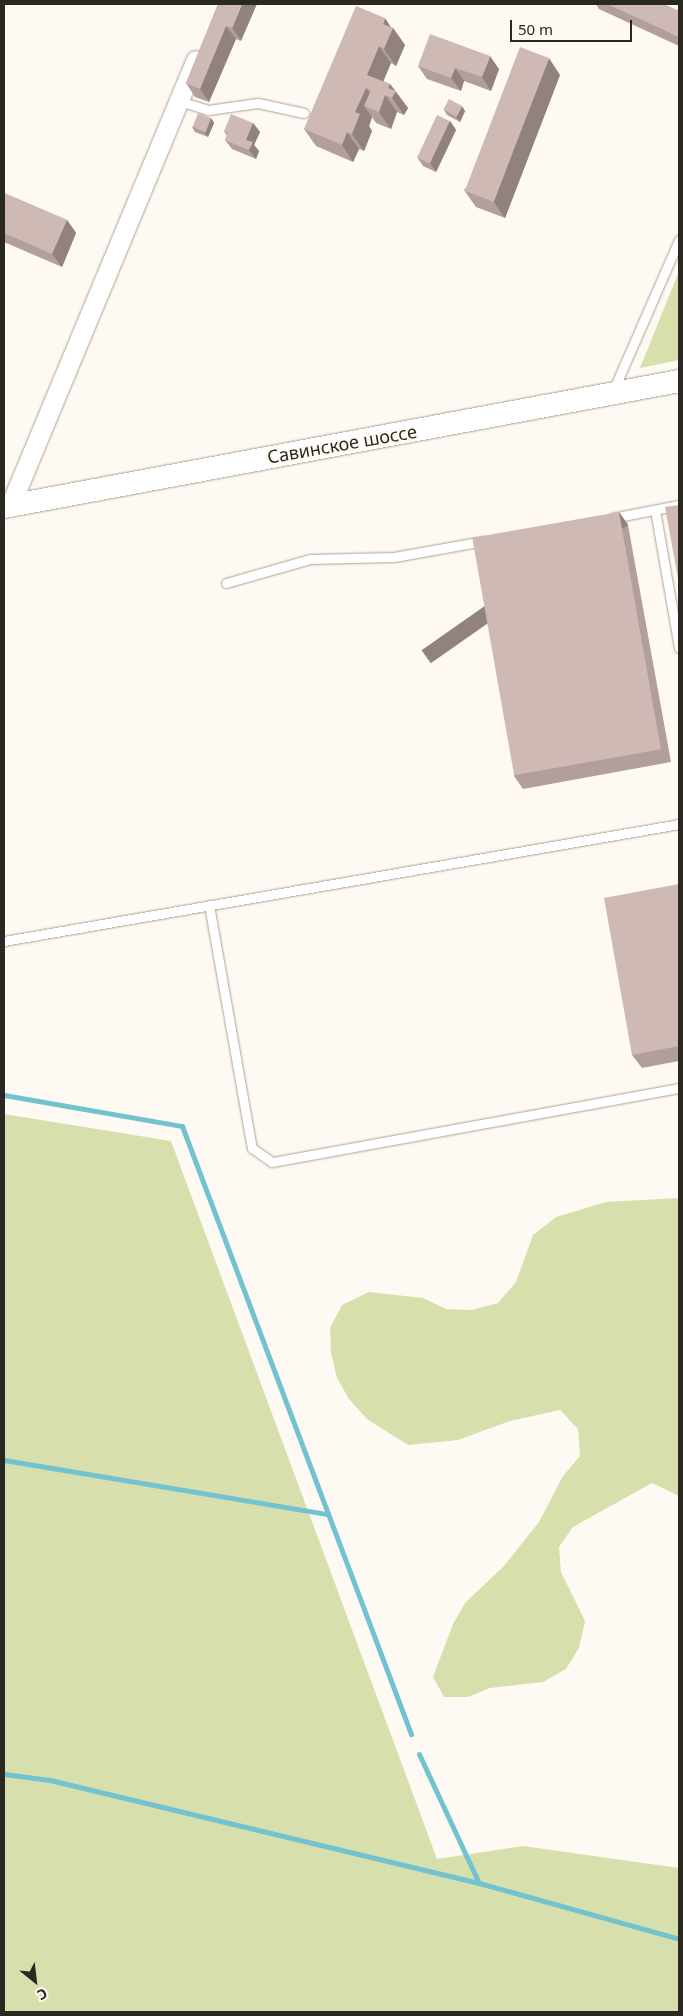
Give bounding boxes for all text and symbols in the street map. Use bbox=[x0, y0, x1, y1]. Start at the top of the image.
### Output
scale bar bbox=[513, 10, 636, 42]
text: 50 m bbox=[518, 19, 553, 39]
street label: Савинское шоссе bbox=[266, 420, 418, 468]
north arrow bbox=[10, 1956, 60, 2006]
text: С bbox=[34, 1984, 51, 2005]

